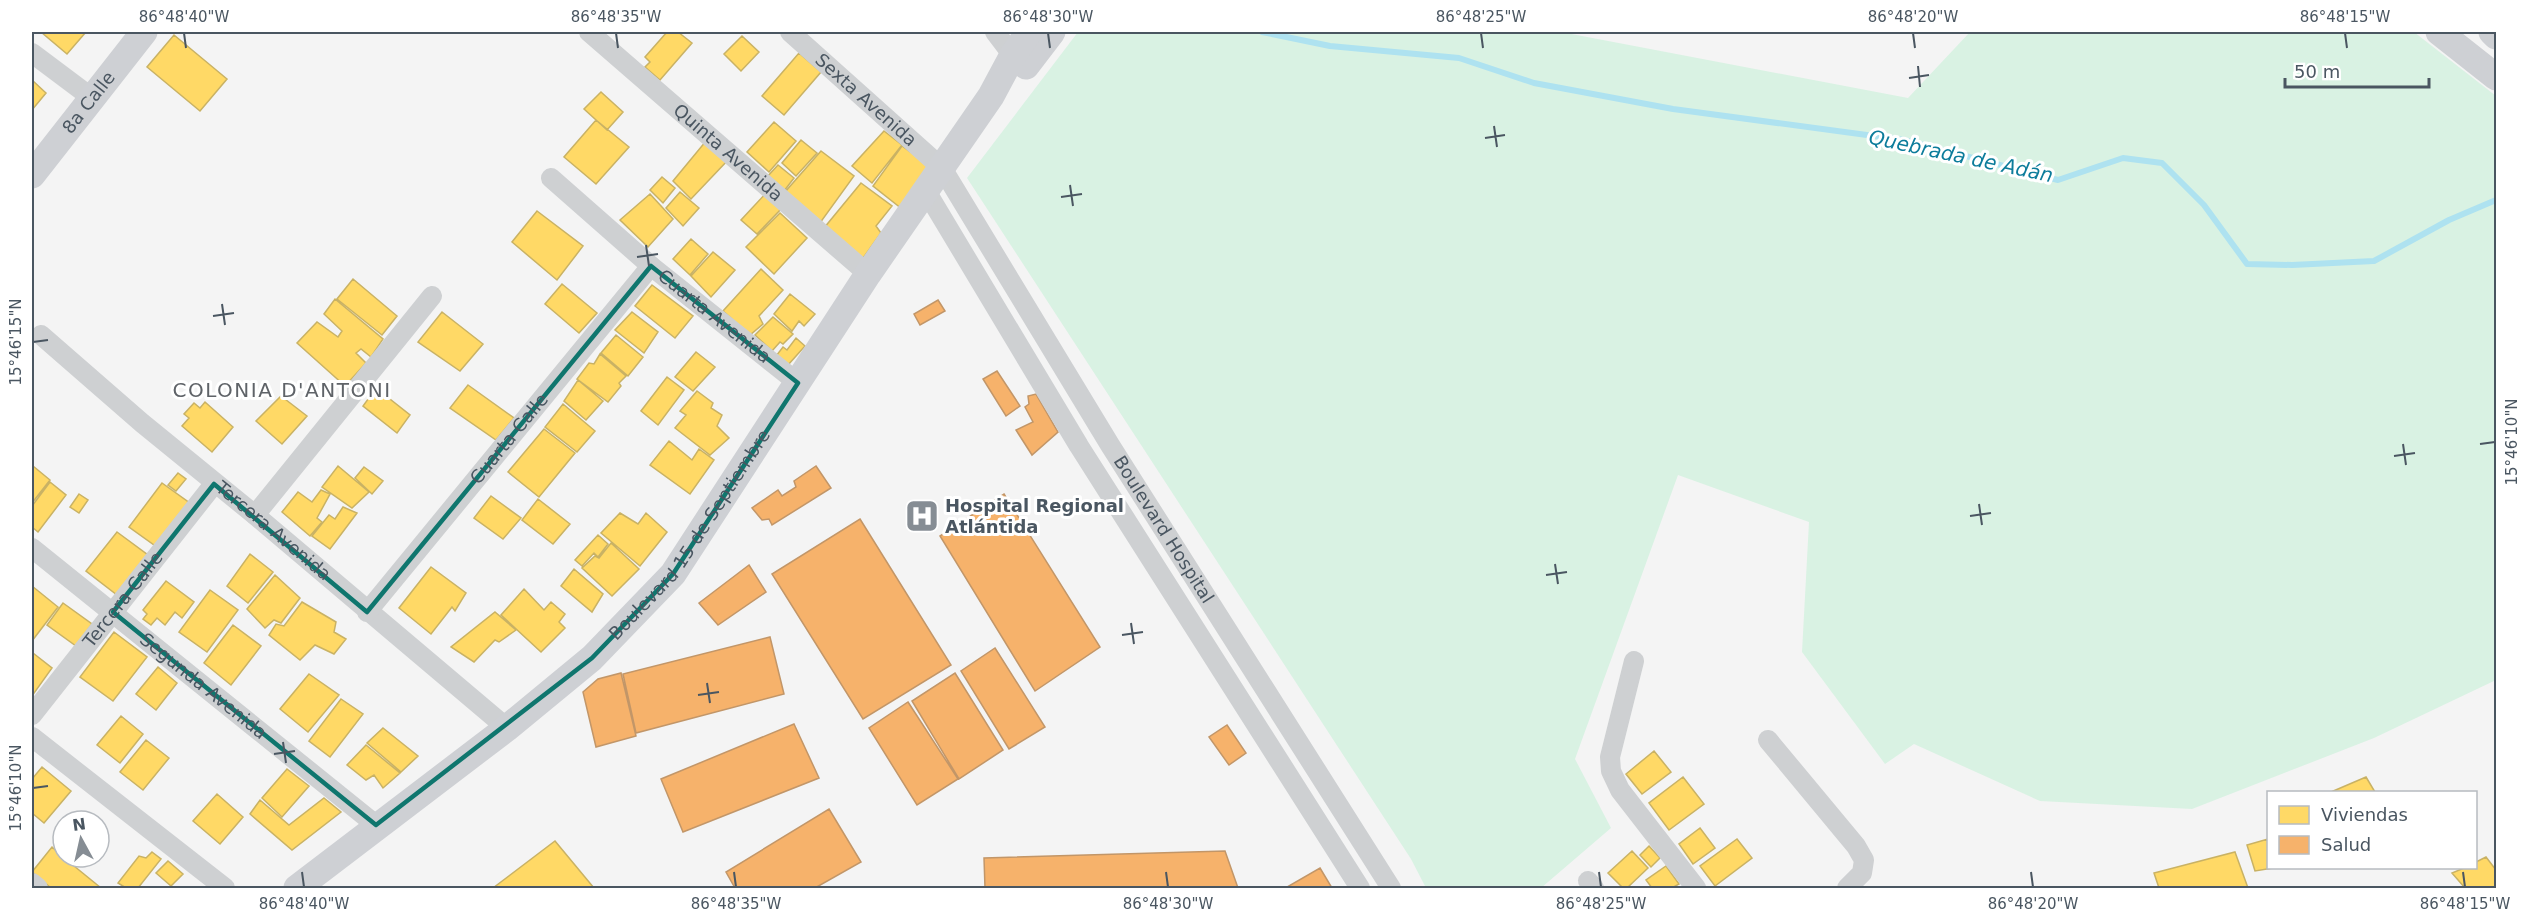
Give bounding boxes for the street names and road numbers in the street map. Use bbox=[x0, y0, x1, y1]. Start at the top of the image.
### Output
street label: Sexta Avenida bbox=[811, 49, 921, 150]
street label: 8a Calle bbox=[58, 67, 119, 137]
street label: Quinta Avenida bbox=[669, 99, 787, 205]
street label: Cuarta Avenida bbox=[654, 265, 775, 367]
street label: Cuarta Calle bbox=[465, 389, 552, 488]
street label: Boulevard 15 de Septiembre bbox=[604, 425, 774, 644]
street label: Boulevard Hospital bbox=[1110, 452, 1219, 607]
street label: Tercera Avenida bbox=[211, 476, 335, 585]
street label: Tercera Calle bbox=[78, 547, 167, 652]
street label: Segunda Avenida bbox=[136, 628, 271, 743]

